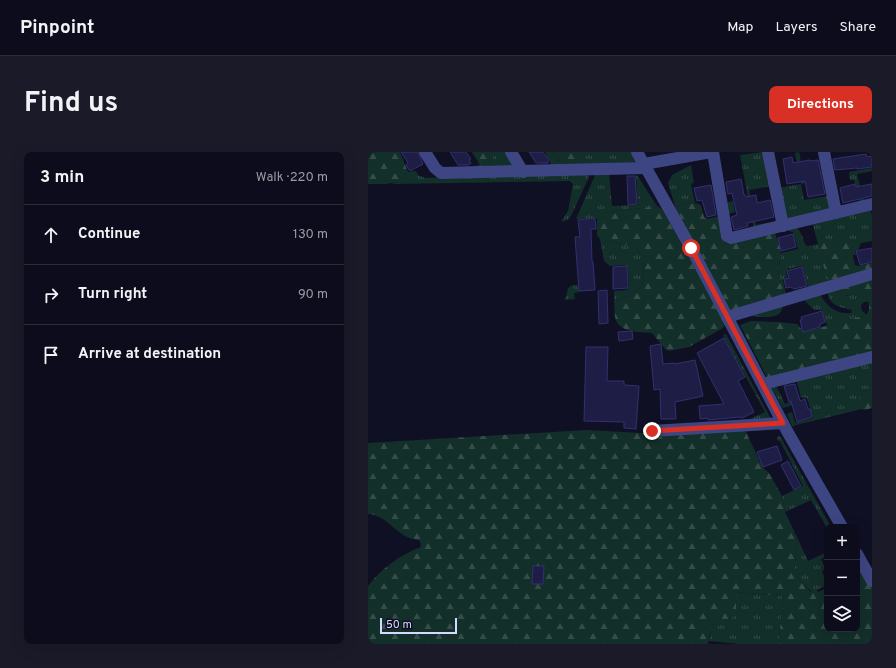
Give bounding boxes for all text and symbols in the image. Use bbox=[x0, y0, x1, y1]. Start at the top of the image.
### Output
text: Pinpoint bbox=[20, 16, 95, 40]
text: Map bbox=[727, 19, 753, 36]
text: Layers bbox=[775, 19, 817, 36]
text: Share bbox=[839, 19, 876, 36]
text: Find us bbox=[24, 86, 118, 122]
button: Directions bbox=[769, 86, 872, 123]
text: 3 min bbox=[40, 167, 84, 189]
text: Walk · 220 m bbox=[256, 170, 328, 186]
icon: ahead bbox=[40, 224, 62, 246]
text: Continue bbox=[78, 225, 140, 244]
text: 130 m bbox=[293, 227, 328, 243]
route start bbox=[682, 239, 700, 257]
icon: right bbox=[40, 284, 62, 306]
text: Turn right bbox=[78, 285, 147, 304]
text: 90 m bbox=[298, 287, 328, 303]
icon: arrive bbox=[40, 344, 62, 366]
text: Arrive at destination bbox=[78, 345, 221, 364]
route end bbox=[643, 422, 661, 440]
map controls bbox=[824, 524, 860, 632]
button: + bbox=[824, 524, 860, 560]
button: − bbox=[824, 560, 860, 596]
button: layers bbox=[824, 596, 860, 632]
scale bar bbox=[380, 616, 457, 635]
text: 50 m bbox=[386, 618, 412, 632]

